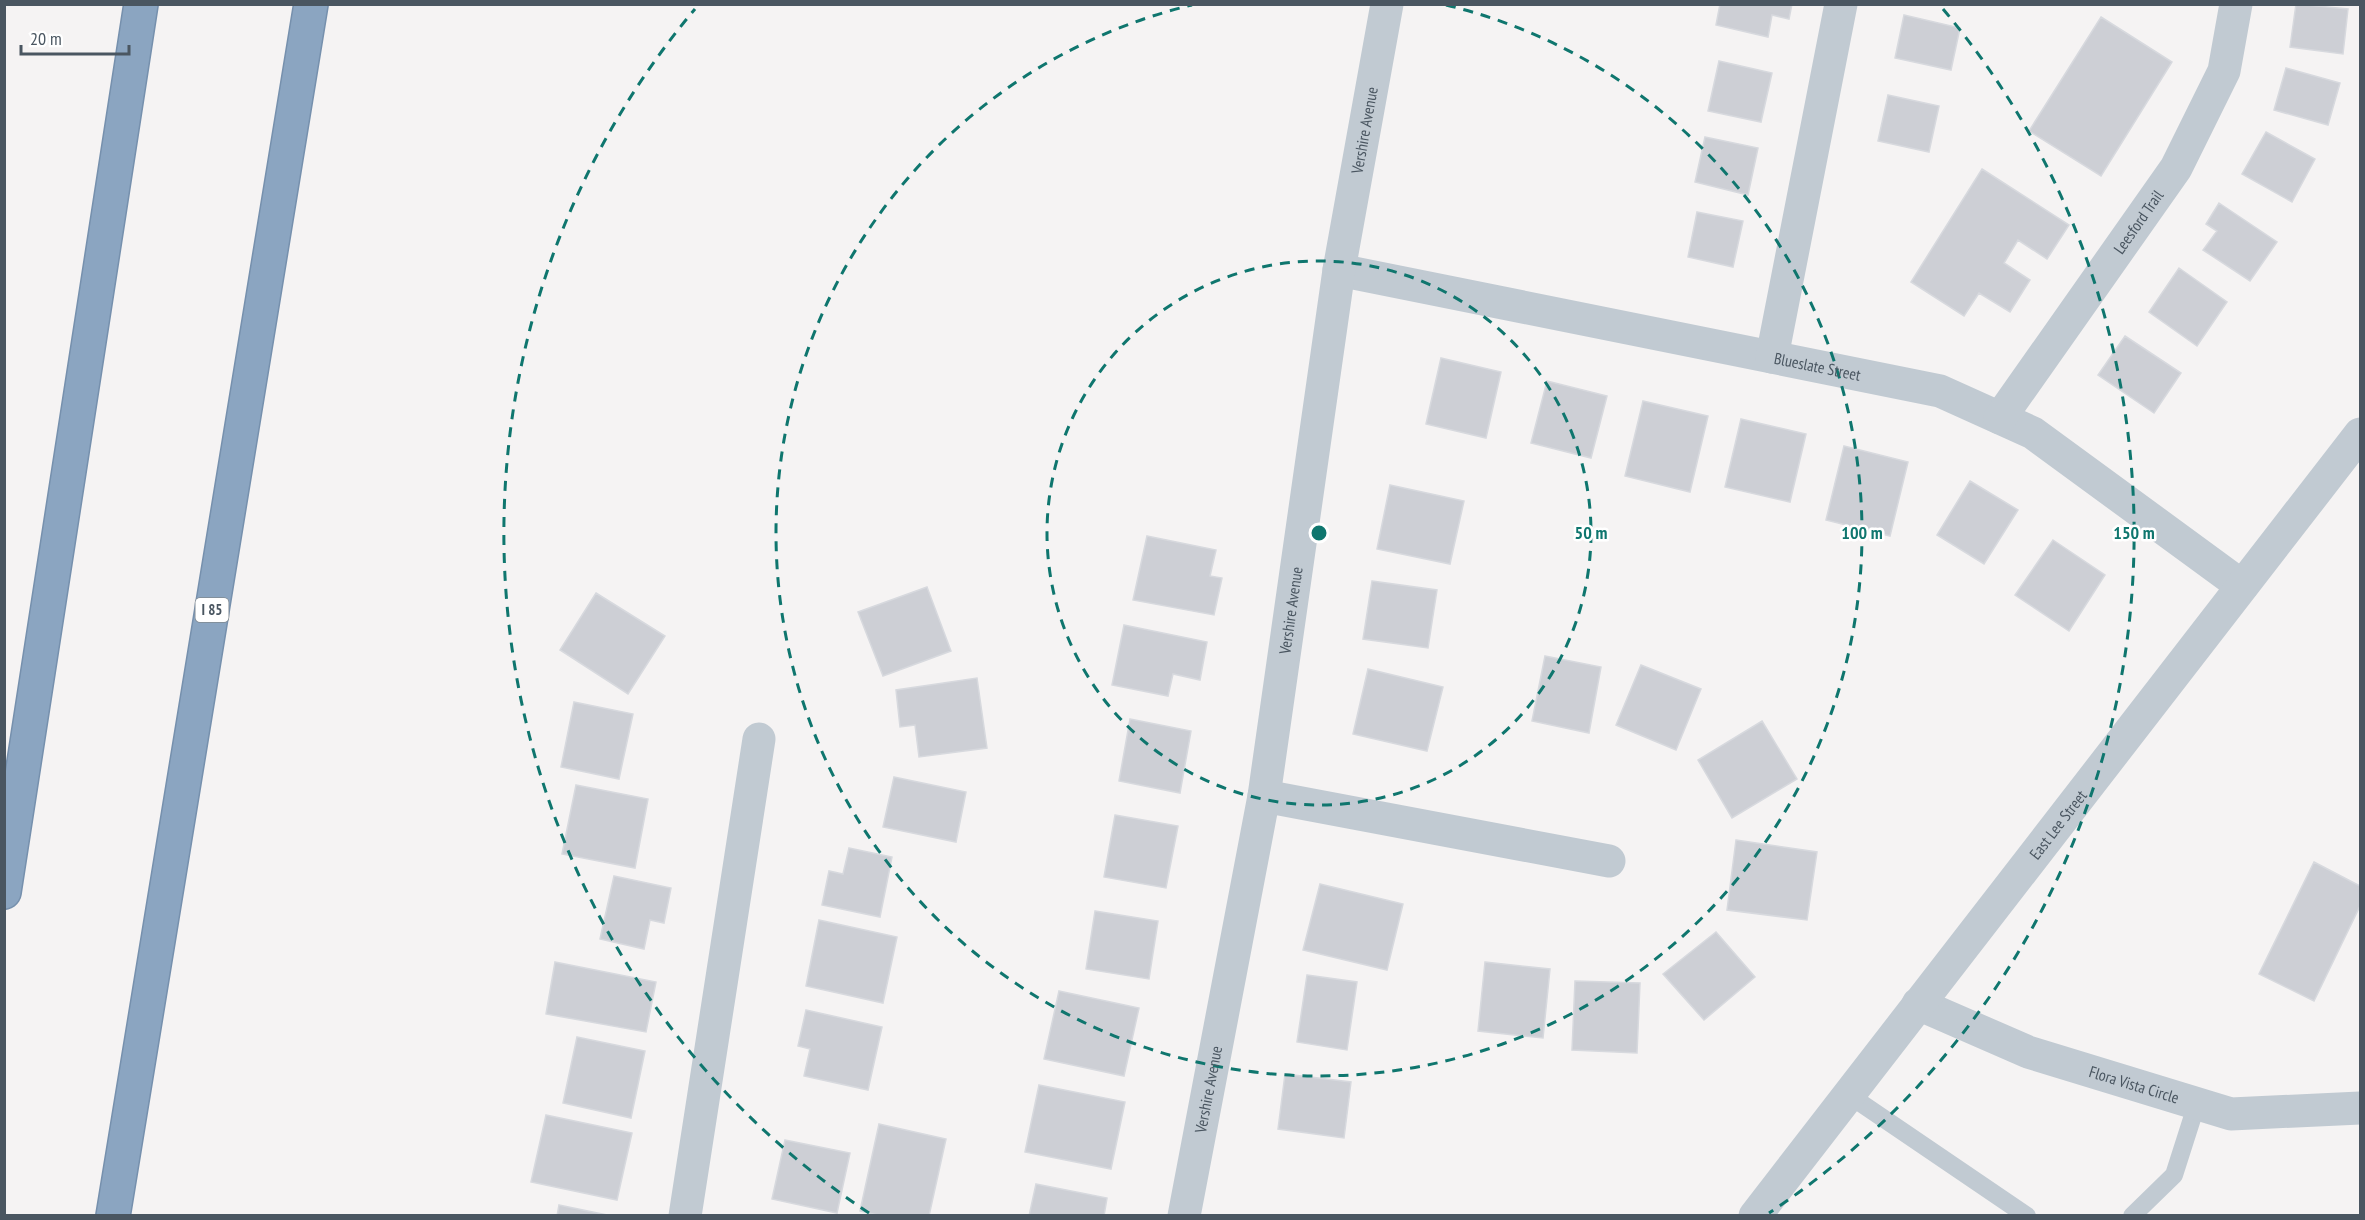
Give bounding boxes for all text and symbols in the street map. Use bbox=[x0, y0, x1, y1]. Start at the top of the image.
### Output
scale bar bbox=[21, 18, 129, 56]
text: 20 m bbox=[30, 27, 62, 50]
street label: Vershire Avenue bbox=[1346, 85, 1382, 176]
street label: Leesford Trail bbox=[2109, 186, 2168, 258]
street label: Blueslate Street bbox=[1772, 348, 1863, 385]
text: 50 m bbox=[1575, 521, 1607, 544]
text: 100 m bbox=[1841, 521, 1883, 544]
text: 150 m bbox=[2113, 521, 2155, 544]
centre of rings bbox=[1309, 523, 1329, 543]
street label: Vershire Avenue bbox=[1274, 565, 1307, 656]
road number: I 85 bbox=[196, 598, 228, 622]
street label: East Lee Street bbox=[2025, 785, 2091, 863]
street label: Vershire Avenue bbox=[1190, 1044, 1226, 1135]
street label: Flora Vista Circle bbox=[2087, 1061, 2181, 1108]

